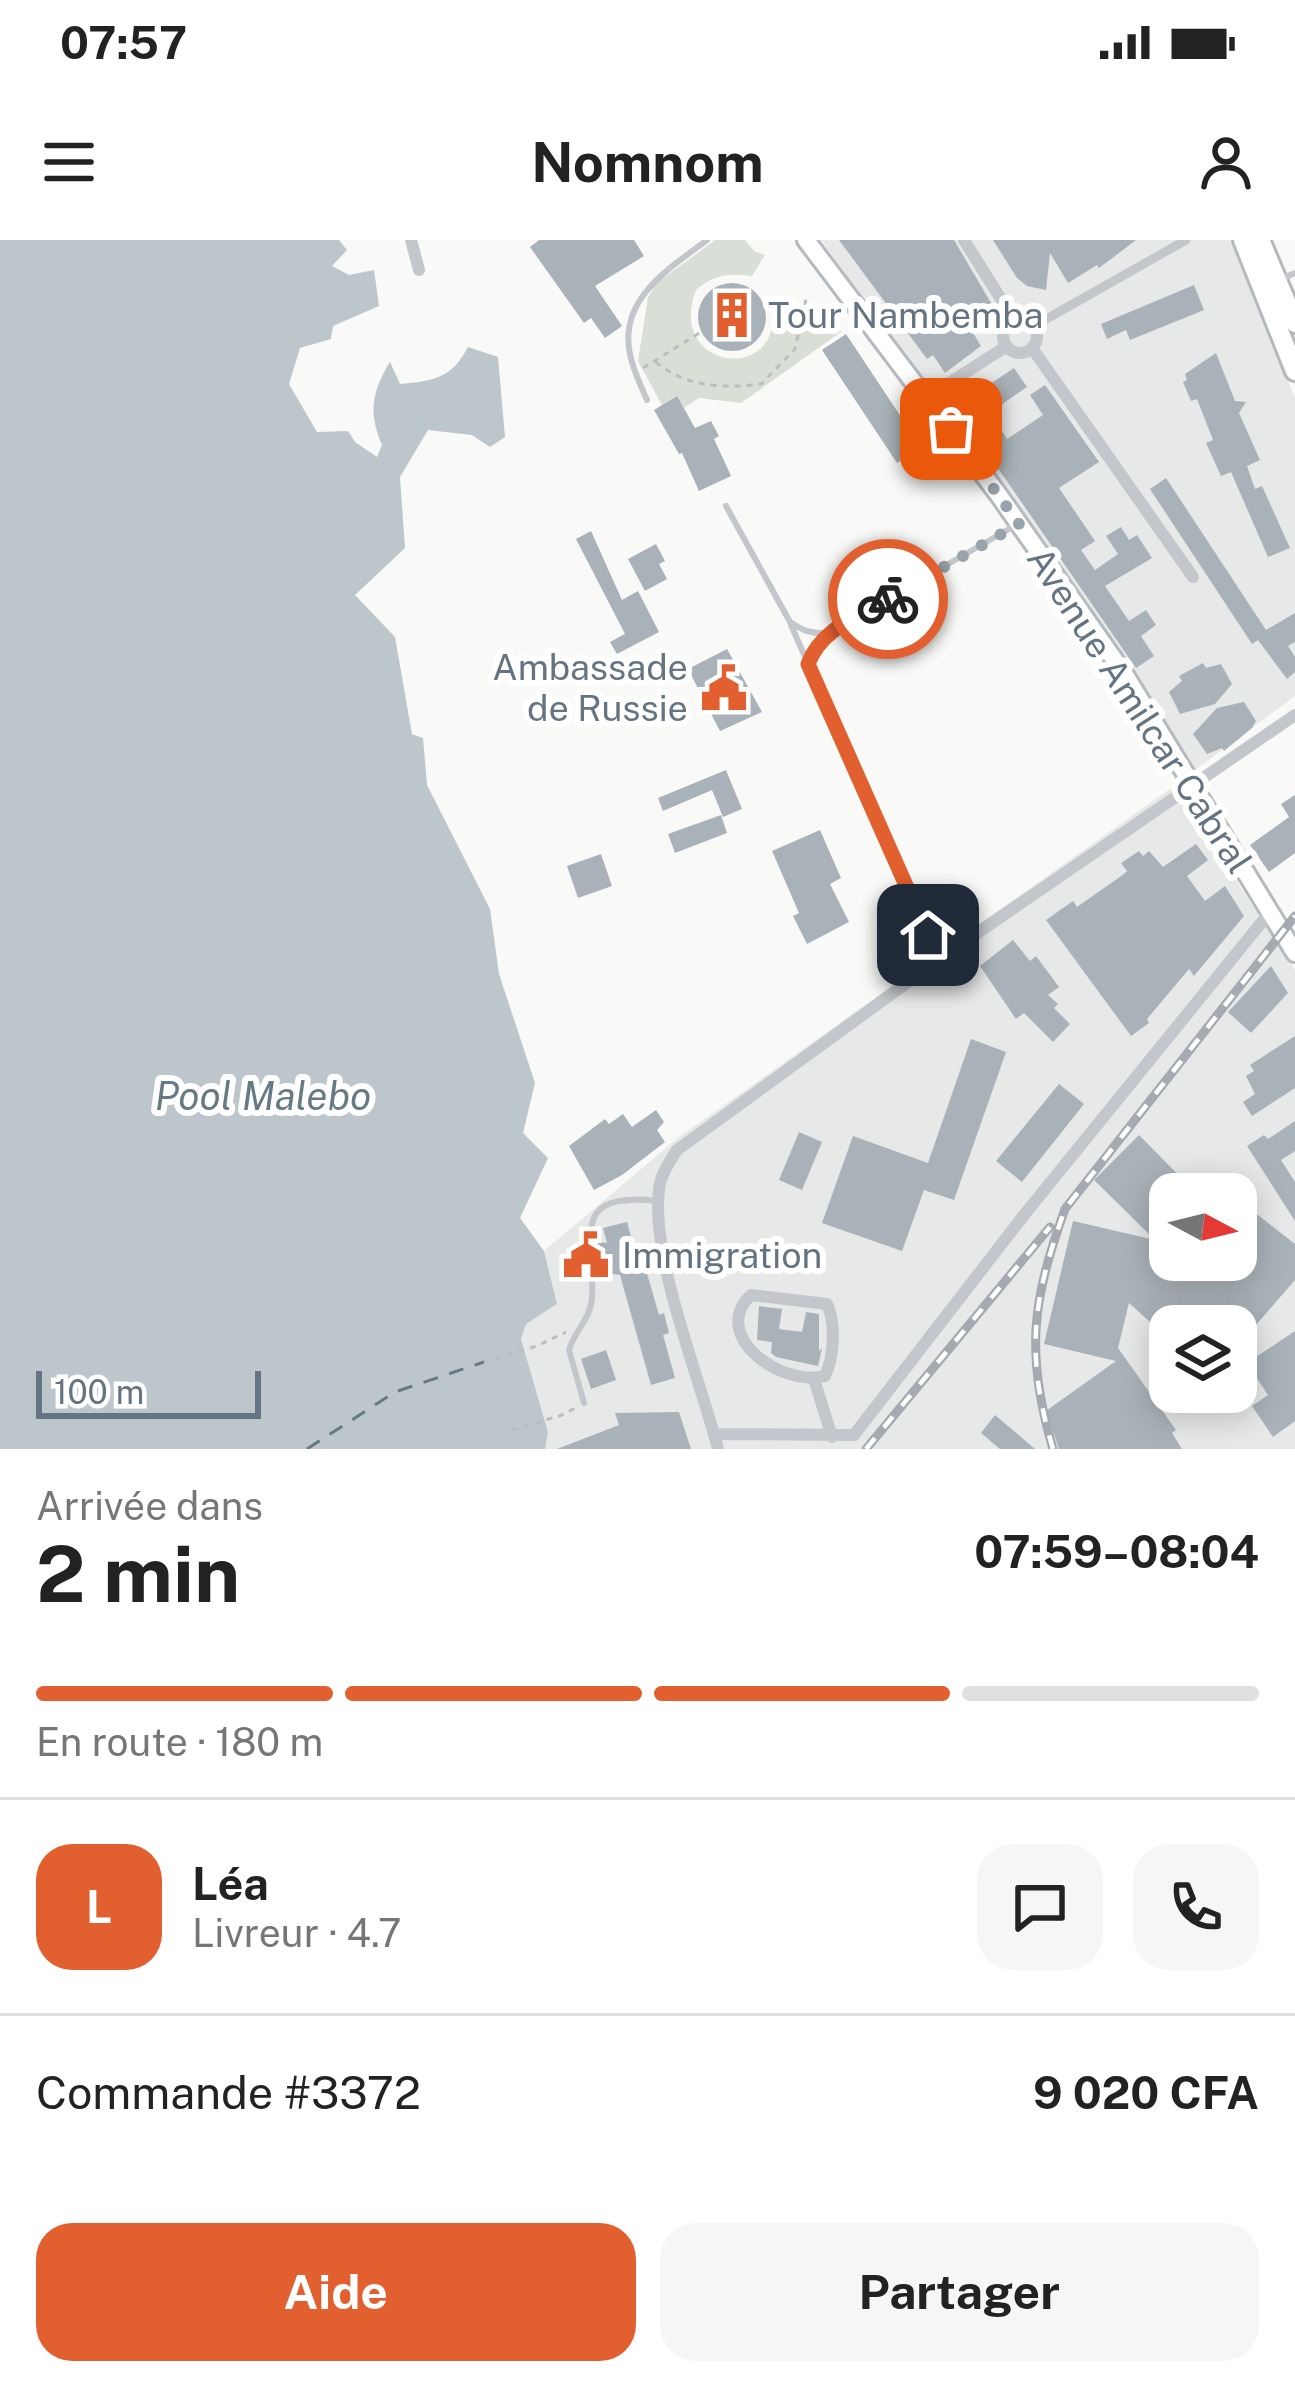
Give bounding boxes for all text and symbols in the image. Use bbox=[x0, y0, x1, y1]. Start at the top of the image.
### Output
text: 07:57 bbox=[60, 16, 187, 69]
icon: menu bbox=[36, 129, 102, 195]
icon: person bbox=[1193, 129, 1259, 195]
text: Nomnom bbox=[531, 131, 764, 194]
building icon: Tour Nambemba bbox=[707, 290, 757, 340]
place label: Tour Nambemba bbox=[768, 294, 1043, 336]
pin bbox=[900, 378, 1002, 480]
icon: bag bbox=[918, 396, 984, 462]
courier bbox=[828, 539, 948, 659]
street label: Avenue Amilcar Cabral bbox=[1019, 539, 1261, 881]
icon: bike bbox=[855, 566, 921, 632]
place label: Ambassade de Russie bbox=[492, 646, 688, 729]
public building icon: Ambassade de Russie bbox=[699, 663, 749, 713]
pin bbox=[877, 884, 979, 986]
icon: home bbox=[895, 902, 961, 968]
water label: Pool Malebo bbox=[155, 1073, 371, 1119]
north arrow bbox=[1149, 1173, 1257, 1281]
map controls bbox=[1149, 1173, 1257, 1413]
public building icon: Immigration bbox=[561, 1230, 611, 1280]
place label: Immigration bbox=[622, 1234, 822, 1276]
button: layers bbox=[1149, 1305, 1257, 1413]
scale bar bbox=[36, 1365, 261, 1418]
text: 100 m bbox=[54, 1373, 144, 1411]
text: Arrivée dans bbox=[36, 1483, 263, 1529]
text: 07:59–08:04 bbox=[974, 1525, 1259, 1578]
text: 2 min bbox=[36, 1528, 240, 1620]
text: En route · 180 m bbox=[36, 1719, 323, 1765]
button: chat bbox=[977, 1844, 1103, 1970]
button: phone bbox=[1133, 1844, 1259, 1970]
text: Léa bbox=[192, 1857, 269, 1910]
text: L bbox=[86, 1880, 112, 1933]
text: Livreur · 4.7 bbox=[192, 1910, 401, 1956]
text: Commande #3372 bbox=[36, 2066, 421, 2119]
text: 9 020 CFA bbox=[1033, 2066, 1259, 2119]
button: Aide bbox=[36, 2223, 636, 2361]
button: Partager bbox=[660, 2223, 1259, 2361]

